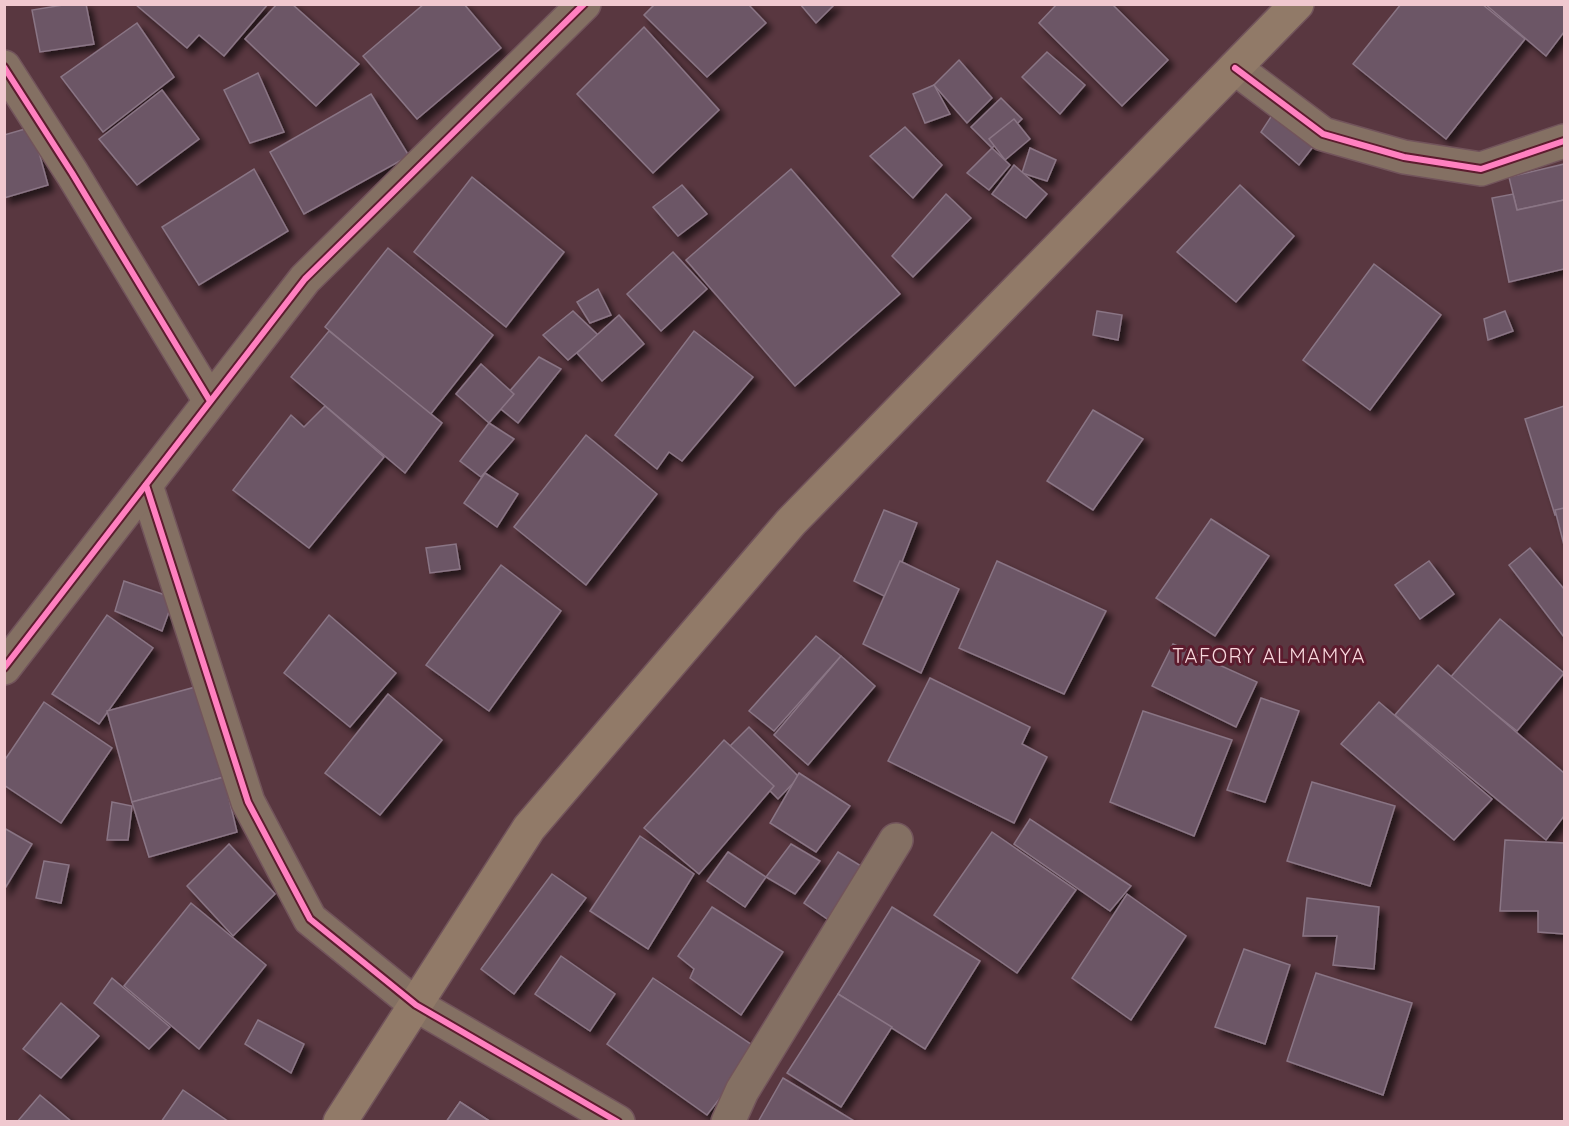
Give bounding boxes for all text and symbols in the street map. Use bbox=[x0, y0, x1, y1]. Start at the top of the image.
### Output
district label: TAFORY ALMAMYA bbox=[1172, 643, 1366, 668]

